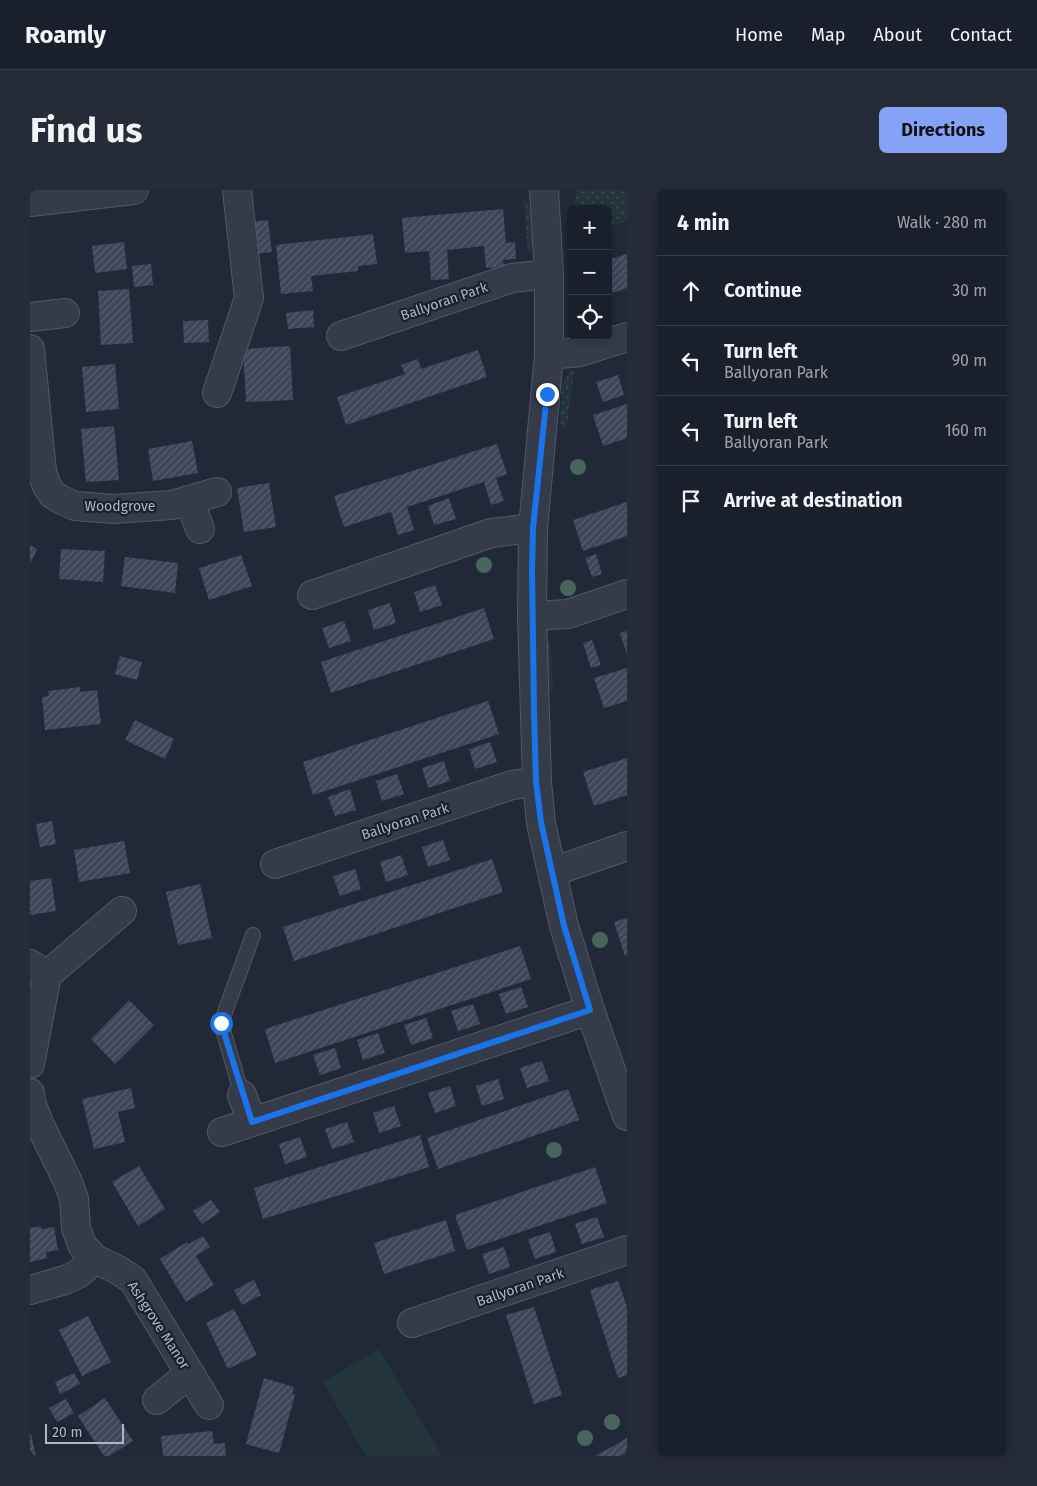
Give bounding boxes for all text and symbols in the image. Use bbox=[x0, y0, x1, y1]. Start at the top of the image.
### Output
text: Roamly bbox=[25, 21, 106, 49]
text: Home bbox=[735, 24, 783, 46]
text: Map bbox=[811, 24, 845, 46]
text: About bbox=[873, 24, 922, 46]
text: Contact bbox=[950, 24, 1012, 46]
button: Directions bbox=[879, 107, 1007, 153]
text: Find us bbox=[30, 109, 142, 151]
map controls bbox=[567, 205, 612, 340]
button: + bbox=[567, 205, 612, 250]
text: 4 min bbox=[677, 210, 730, 236]
text: Walk · 280 m bbox=[897, 213, 987, 232]
button: − bbox=[567, 250, 612, 295]
icon: ahead bbox=[677, 277, 705, 305]
street label: Ballyoran Park bbox=[398, 278, 491, 324]
text: Continue bbox=[724, 279, 802, 302]
text: 30 m bbox=[952, 281, 987, 300]
button: locate bbox=[567, 295, 612, 340]
text: Turn left bbox=[724, 340, 798, 363]
icon: left bbox=[677, 347, 705, 375]
text: 90 m bbox=[952, 351, 987, 370]
text: Ballyoran Park bbox=[724, 363, 828, 382]
route end bbox=[536, 383, 559, 406]
text: Turn left bbox=[724, 410, 798, 433]
icon: left bbox=[677, 417, 705, 445]
text: 160 m bbox=[945, 421, 987, 440]
text: Ballyoran Park bbox=[724, 433, 828, 452]
icon: arrive bbox=[677, 487, 705, 515]
text: Arrive at destination bbox=[724, 489, 903, 512]
street label: Woodgrove bbox=[85, 498, 156, 515]
street label: Ballyoran Park bbox=[359, 799, 452, 844]
route start bbox=[210, 1012, 233, 1035]
street label: Ballyoran Park bbox=[474, 1264, 567, 1310]
street label: Ashgrove Manor bbox=[124, 1278, 194, 1373]
scale bar bbox=[45, 1421, 124, 1444]
text: 20 m bbox=[52, 1424, 82, 1441]

